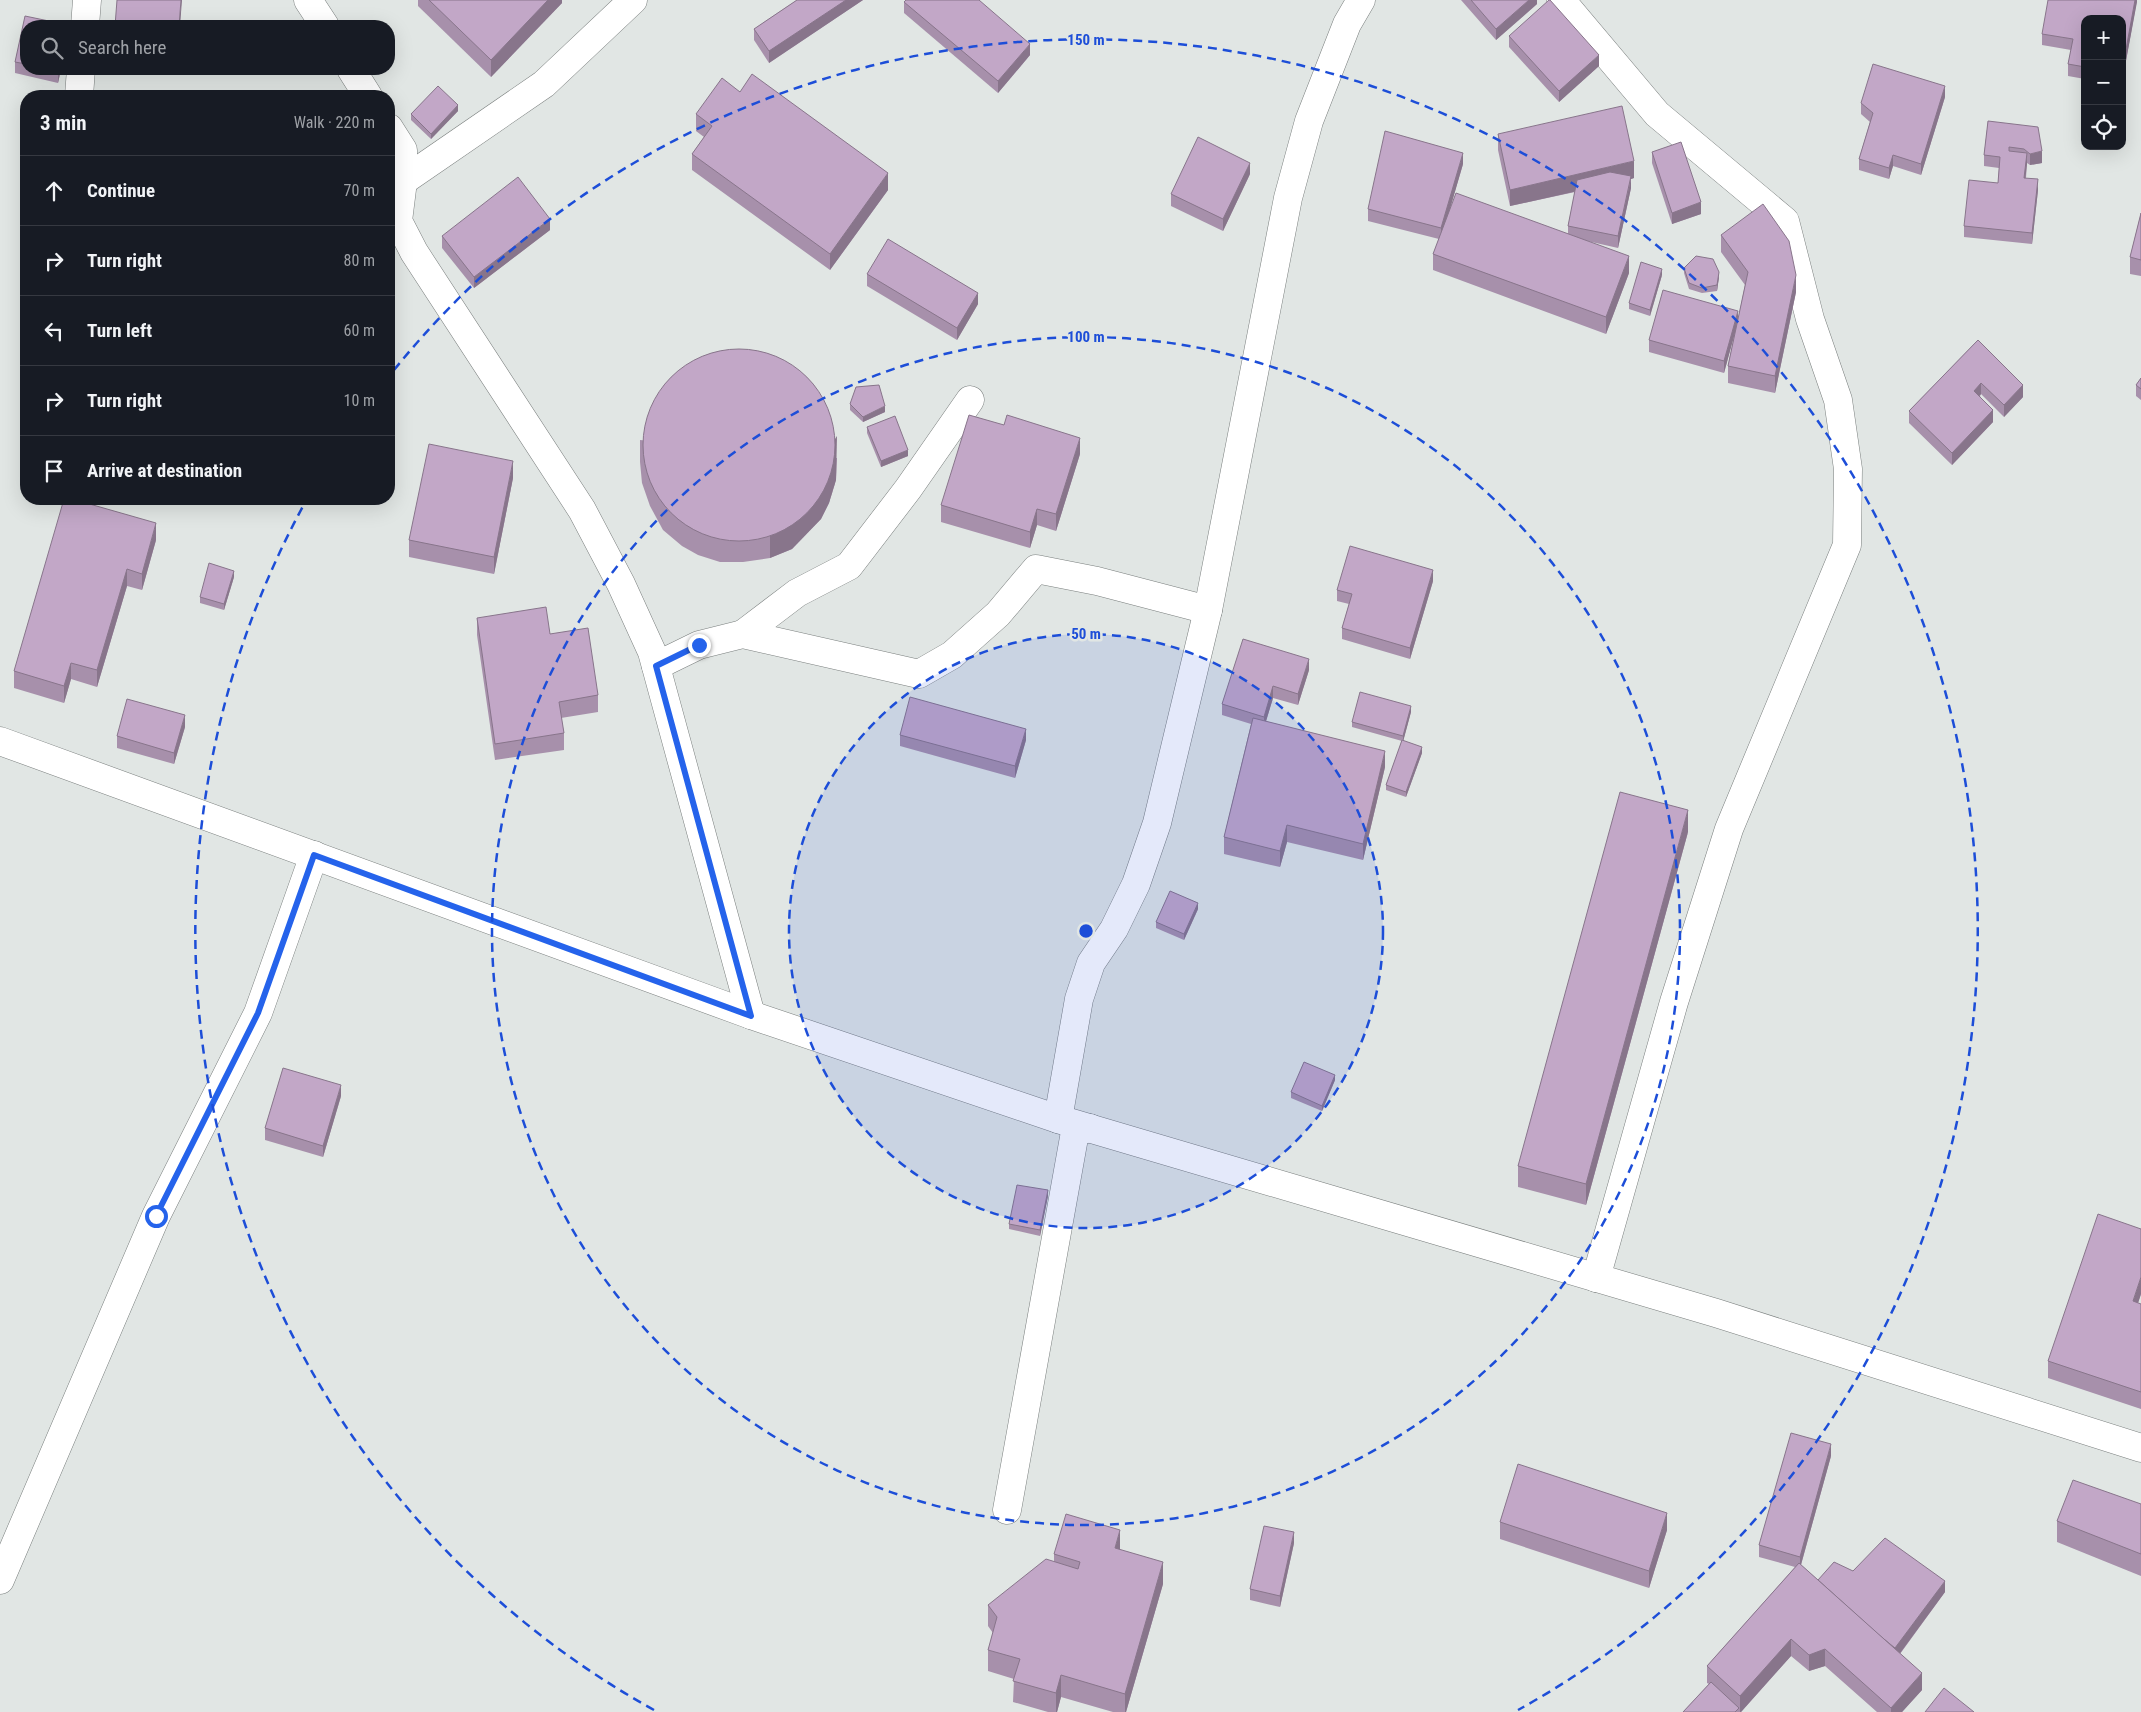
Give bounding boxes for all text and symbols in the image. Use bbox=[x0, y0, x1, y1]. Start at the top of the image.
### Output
map controls bbox=[2081, 15, 2126, 150]
button: + bbox=[2081, 15, 2126, 60]
search box bbox=[20, 20, 395, 75]
text: 150 m bbox=[1067, 31, 1105, 49]
icon: search bbox=[38, 34, 66, 62]
text: Search here bbox=[78, 36, 166, 59]
button: − bbox=[2081, 60, 2126, 105]
button: locate bbox=[2081, 105, 2126, 150]
text: 3 min bbox=[40, 111, 87, 135]
text: Walk · 220 m bbox=[294, 113, 375, 132]
icon: ahead bbox=[40, 177, 68, 205]
text: Continue bbox=[87, 179, 155, 202]
text: 70 m bbox=[343, 181, 375, 200]
icon: right bbox=[40, 247, 68, 275]
text: Turn right bbox=[87, 249, 162, 272]
text: 80 m bbox=[343, 251, 375, 270]
icon: left bbox=[40, 317, 68, 345]
text: Turn left bbox=[87, 319, 152, 342]
text: 60 m bbox=[343, 321, 375, 340]
text: 100 m bbox=[1067, 328, 1105, 346]
icon: right bbox=[40, 387, 68, 415]
text: Turn right bbox=[87, 389, 162, 412]
text: 10 m bbox=[343, 391, 375, 410]
icon: arrive bbox=[40, 457, 68, 485]
text: Arrive at destination bbox=[87, 459, 242, 482]
text: 50 m bbox=[1071, 625, 1101, 643]
route end bbox=[688, 634, 711, 657]
centre of rings bbox=[1077, 922, 1095, 940]
route start bbox=[145, 1205, 168, 1228]

